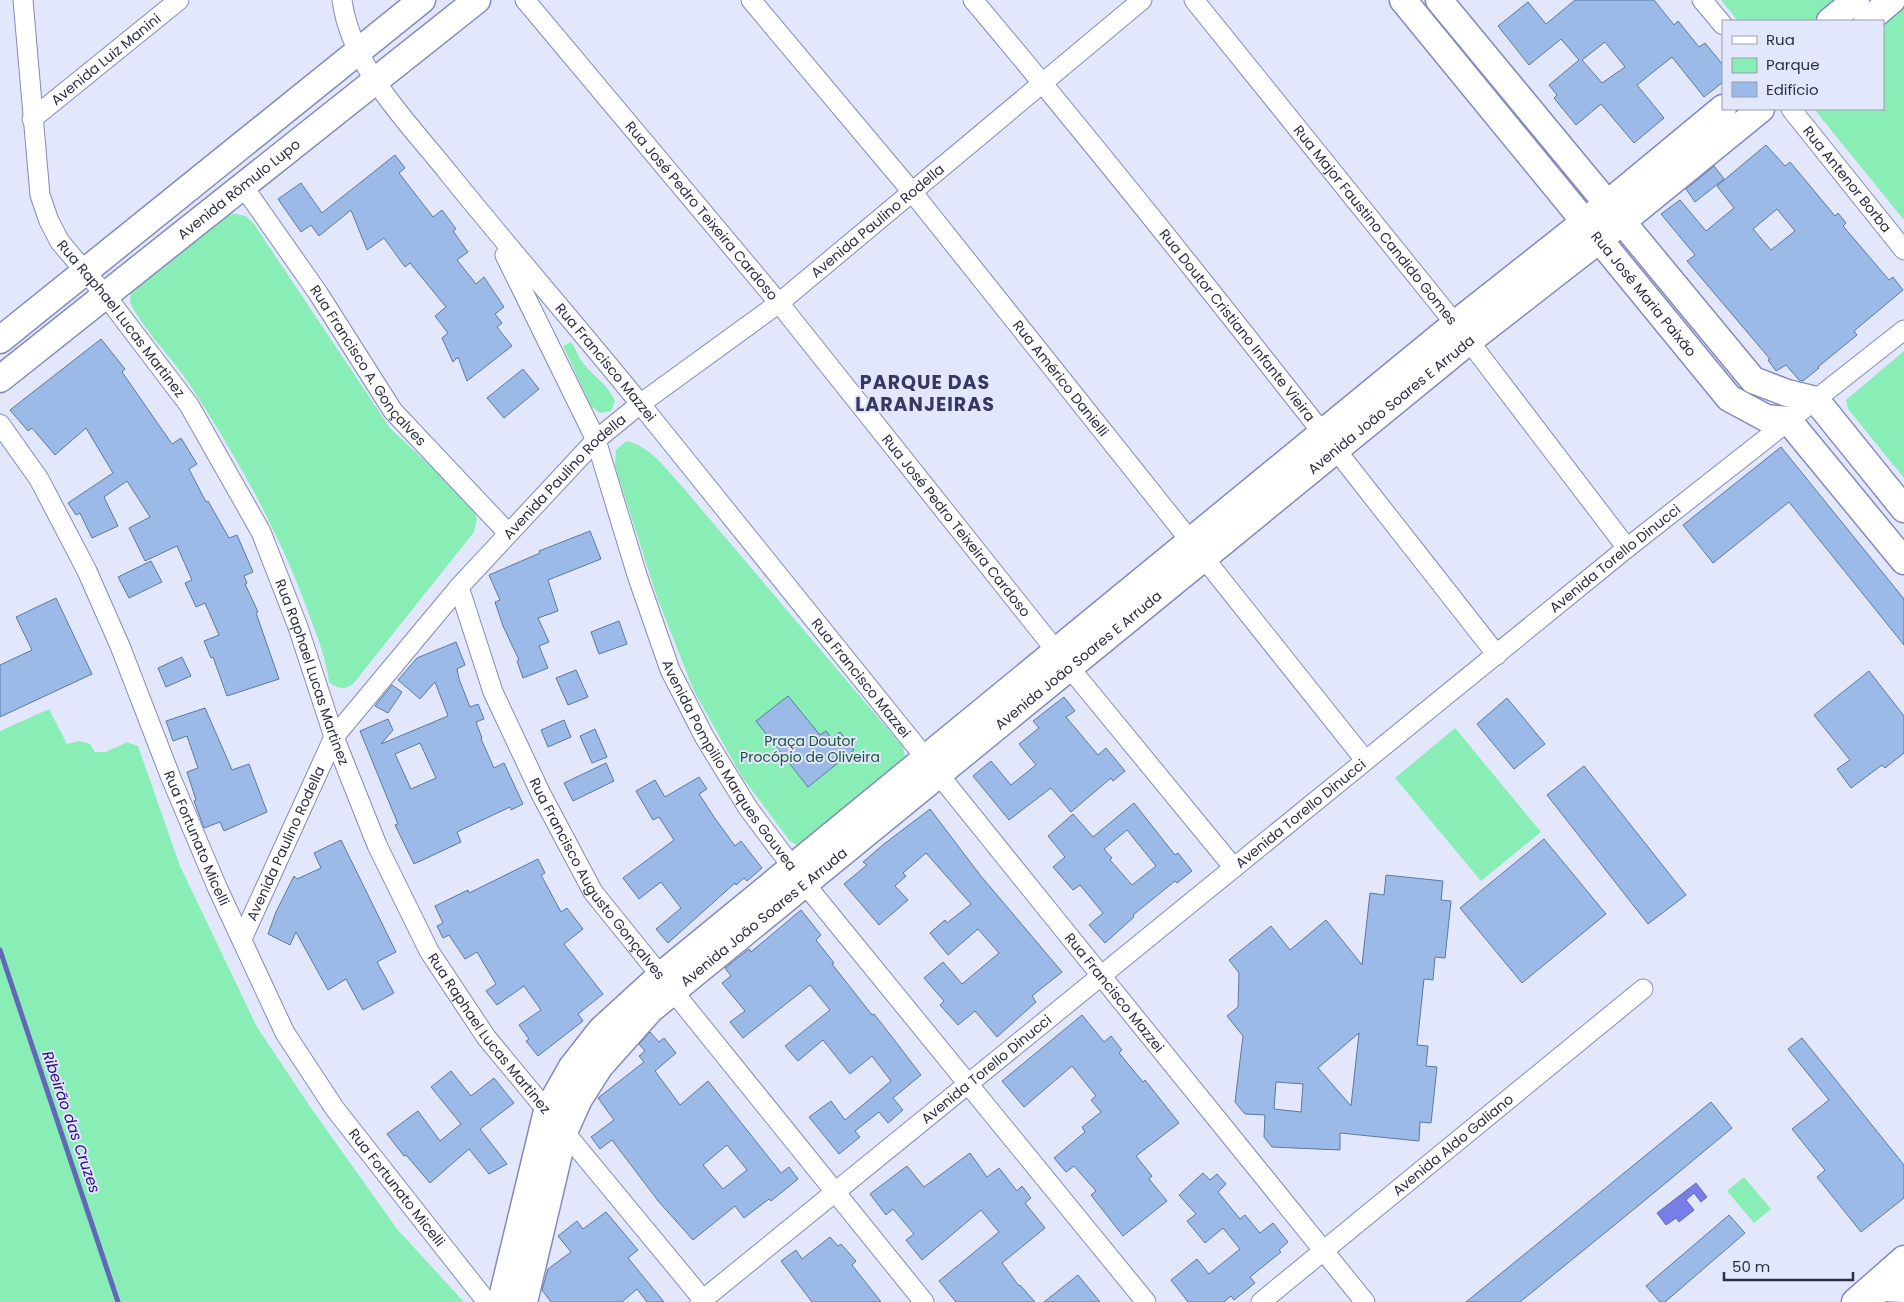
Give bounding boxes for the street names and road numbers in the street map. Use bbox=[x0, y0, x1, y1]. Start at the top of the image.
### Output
street label: Avenida Luiz Manini bbox=[47, 9, 165, 110]
street label: Rua José Pedro Teixeira Cardoso bbox=[621, 117, 783, 305]
street label: Rua Major Faustino Candido Gomes bbox=[1289, 121, 1462, 329]
street label: Rua Antenor Borba bbox=[1798, 122, 1896, 237]
street label: Avenida Rômulo Lupo bbox=[173, 134, 304, 244]
street label: Avenida Paulino Rodella bbox=[806, 159, 948, 282]
street label: Rua Doutor Cristiano Infante Vieira bbox=[1155, 225, 1320, 426]
street label: Rua José Maria Paixão bbox=[1586, 227, 1701, 361]
street label: Rua Raphael Lucas Martinez bbox=[52, 236, 190, 402]
street label: Rua Francisco A. Gonçalves bbox=[305, 281, 431, 450]
street label: Rua Francisco Mazzei bbox=[551, 299, 661, 426]
street label: Rua Américo Danielli bbox=[1008, 316, 1113, 441]
street label: Avenida João Soares E Arruda bbox=[1303, 330, 1479, 479]
street label: Avenida Paulino Rodella bbox=[498, 409, 630, 544]
street label: Rua José Pedro Teixeira Cardoso bbox=[877, 430, 1035, 621]
street label: Avenida Torello Dinucci bbox=[1545, 500, 1685, 617]
street label: Rua Raphael Lucas Martinez bbox=[270, 576, 354, 768]
street label: Avenida João Soares E Arruda bbox=[991, 586, 1166, 734]
street label: Rua Francisco Mazzei bbox=[807, 614, 915, 742]
street label: Avenida Pompilio Marques Gouvea bbox=[657, 657, 802, 875]
street label: Avenida Torello Dinucci bbox=[1231, 754, 1370, 873]
street label: Avenida Paulino Rodella bbox=[242, 763, 329, 924]
street label: Rua Fortunato Micelli bbox=[159, 768, 234, 909]
street label: Rua Francisco Augusto Gonçalves bbox=[525, 774, 670, 984]
street label: Avenida João Soares E Arruda bbox=[676, 843, 851, 991]
street label: Rua Francisco Mazzei bbox=[1060, 929, 1169, 1056]
street label: Rua Raphael Lucas Martinez bbox=[423, 949, 555, 1118]
street label: Avenida Torello Dinucci bbox=[917, 1010, 1056, 1128]
street label: Avenida Aldo Galiano bbox=[1388, 1089, 1518, 1200]
street label: Rua Fortunato Micelli bbox=[344, 1124, 450, 1251]

